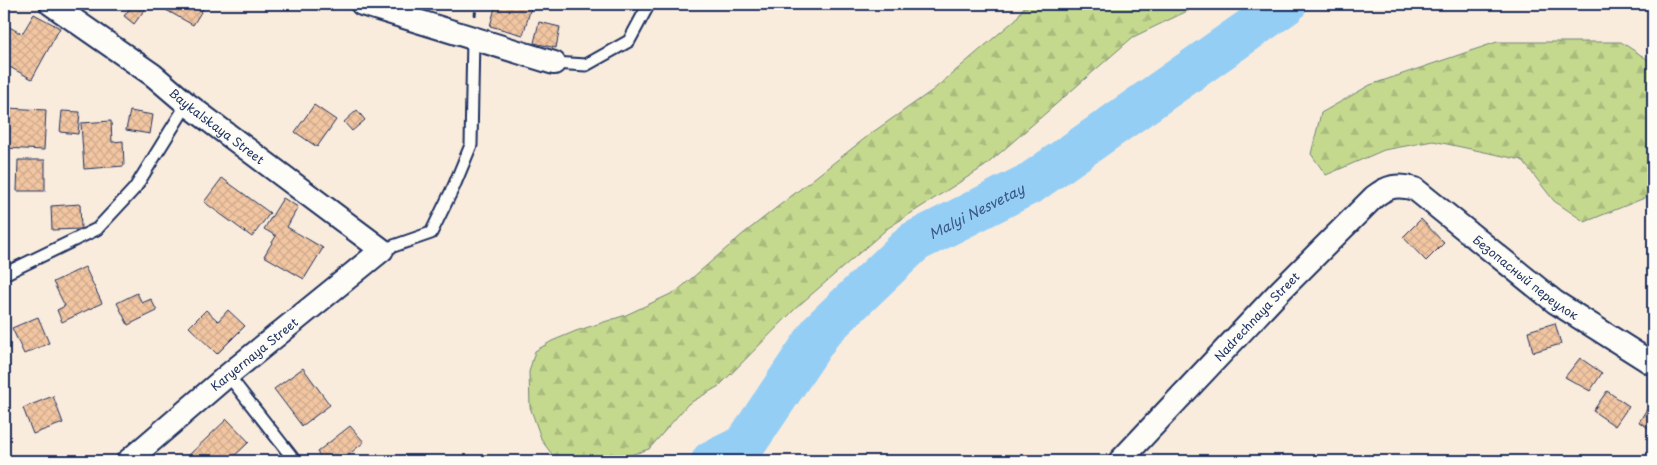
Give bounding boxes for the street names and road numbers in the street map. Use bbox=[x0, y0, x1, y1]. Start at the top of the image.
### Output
street label: Baykalskaya Street bbox=[165, 84, 268, 168]
street label: Безопасный переулок bbox=[1469, 230, 1583, 324]
street label: Nadrechnaya Street bbox=[1210, 268, 1303, 365]
street label: Karyernaya Street bbox=[206, 313, 302, 395]

